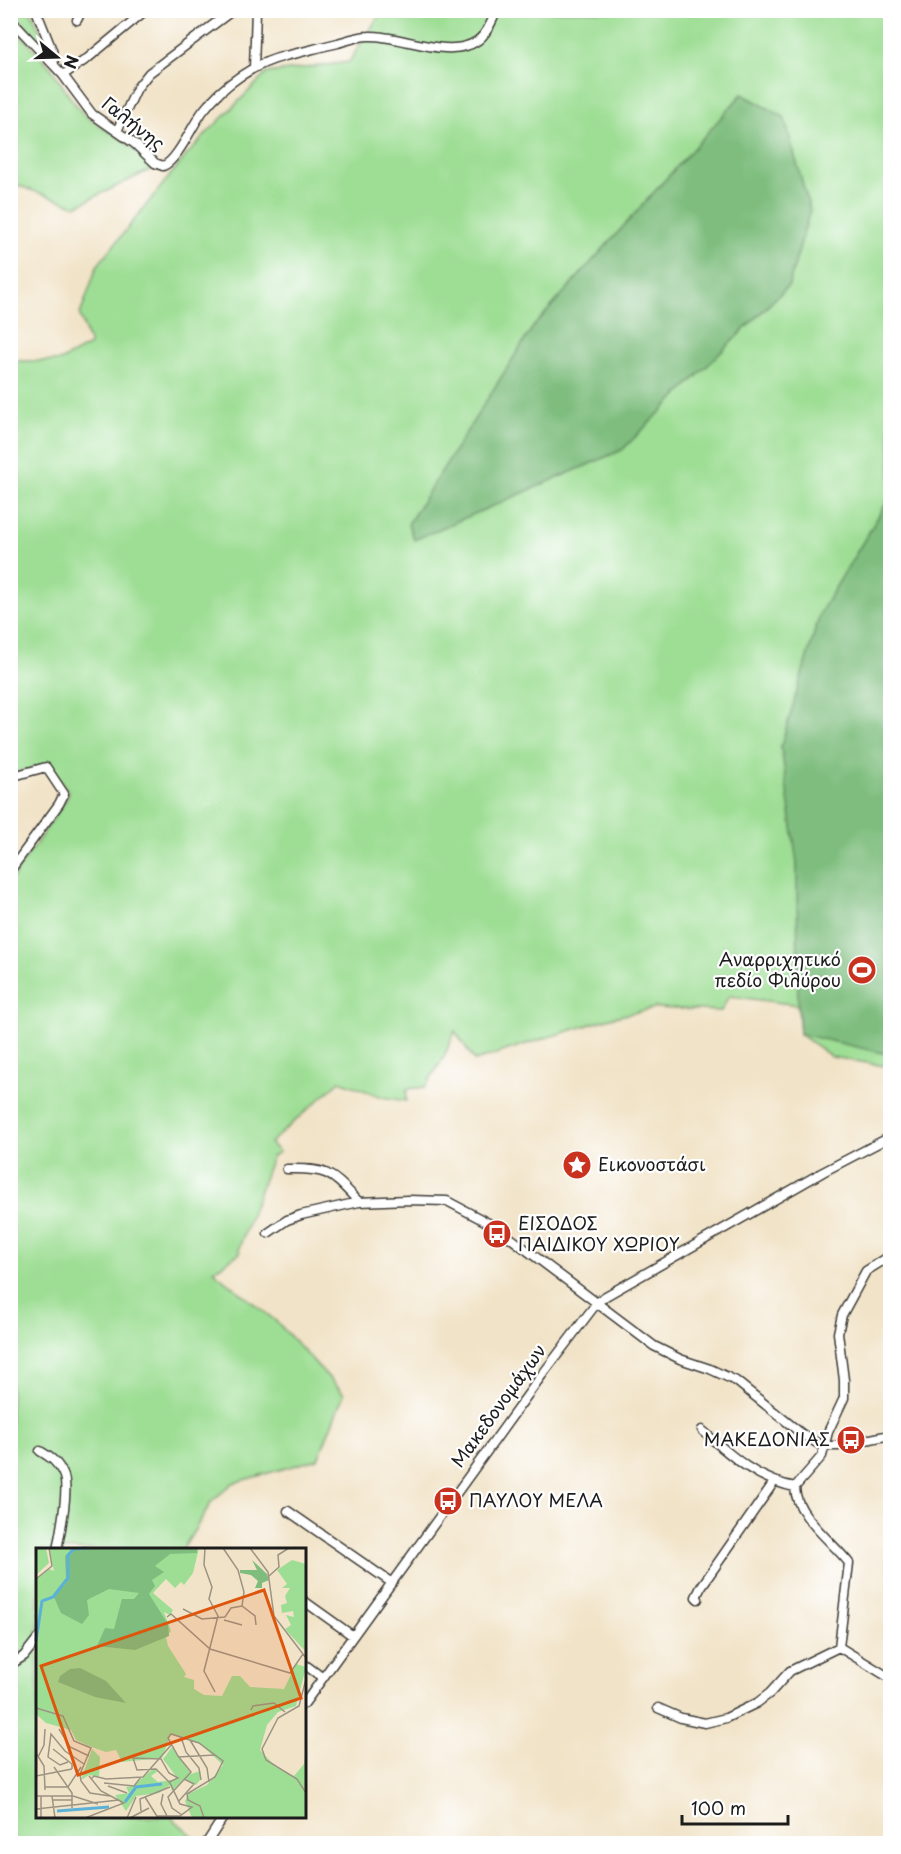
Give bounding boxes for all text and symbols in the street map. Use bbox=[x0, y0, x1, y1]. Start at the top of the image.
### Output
north arrow bbox=[27, 27, 87, 87]
text: N bbox=[59, 52, 86, 72]
street label: Γαλήνης bbox=[97, 90, 171, 156]
place label: Αναρριχητικό πεδίο Φιλύρου bbox=[715, 945, 841, 993]
sports icon: Αναρριχητικό πεδίο Φιλύρου bbox=[846, 954, 878, 986]
place icon: Εικονοστάσι bbox=[561, 1149, 593, 1181]
place label: Εικονοστάσι bbox=[598, 1150, 706, 1177]
place label: ΕΙΣΟΔΟΣ ΠΑΙΔΙΚΟΥ ΧΩΡΙΟΥ bbox=[518, 1209, 680, 1257]
bus stop icon: ΕΙΣΟΔΟΣ ΠΑΙΔΙΚΟΥ ΧΩΡΙΟΥ bbox=[481, 1218, 513, 1250]
street label: Μακεδονομάχων bbox=[444, 1338, 552, 1472]
bus stop icon: ΜΑΚΕΔΟΝΙΑΣ bbox=[835, 1424, 867, 1456]
place label: ΜΑΚΕΔΟΝΙΑΣ bbox=[704, 1425, 830, 1452]
bus stop icon: ΠΑΥΛΟΥ ΜΕΛΑ bbox=[432, 1485, 464, 1517]
place label: ΠΑΥΛΟΥ ΜΕΛΑ bbox=[469, 1486, 603, 1513]
inset map bbox=[36, 1548, 306, 1818]
scale bar bbox=[682, 1788, 788, 1826]
text: 100 m bbox=[691, 1794, 746, 1821]

